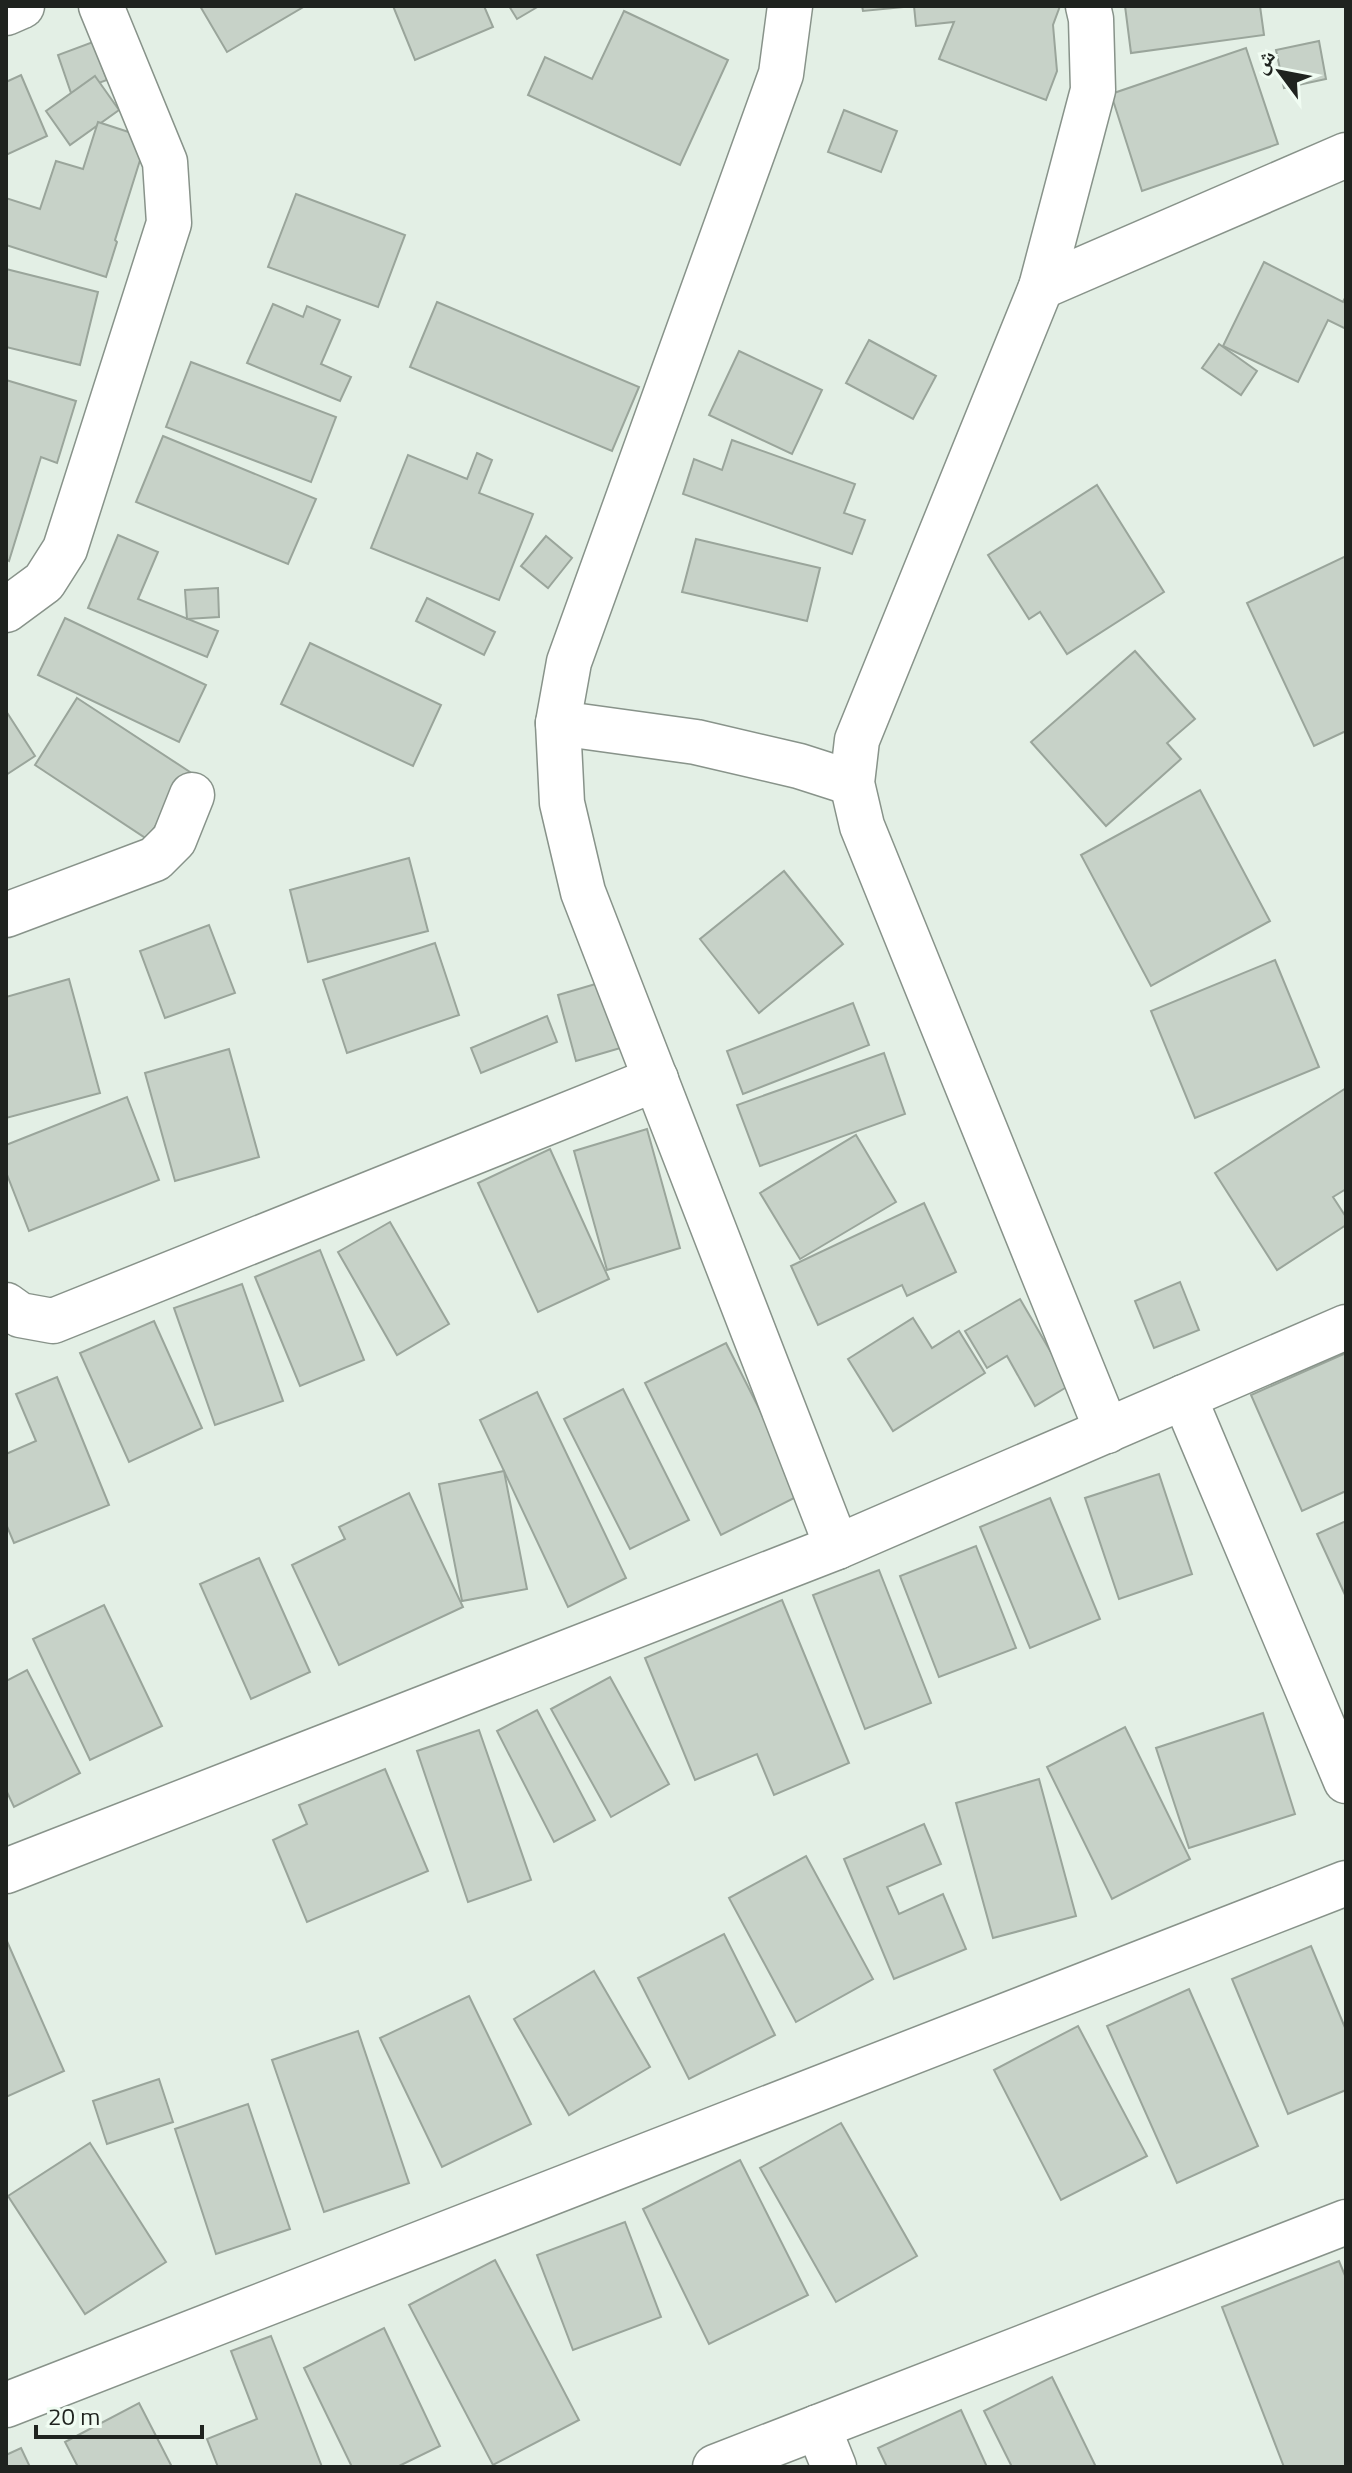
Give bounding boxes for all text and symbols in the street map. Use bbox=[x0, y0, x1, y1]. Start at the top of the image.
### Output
north arrow bbox=[1240, 32, 1320, 112]
text: ش bbox=[1242, 42, 1284, 80]
scale bar bbox=[36, 2389, 202, 2439]
text: 20 m bbox=[48, 2398, 100, 2434]

